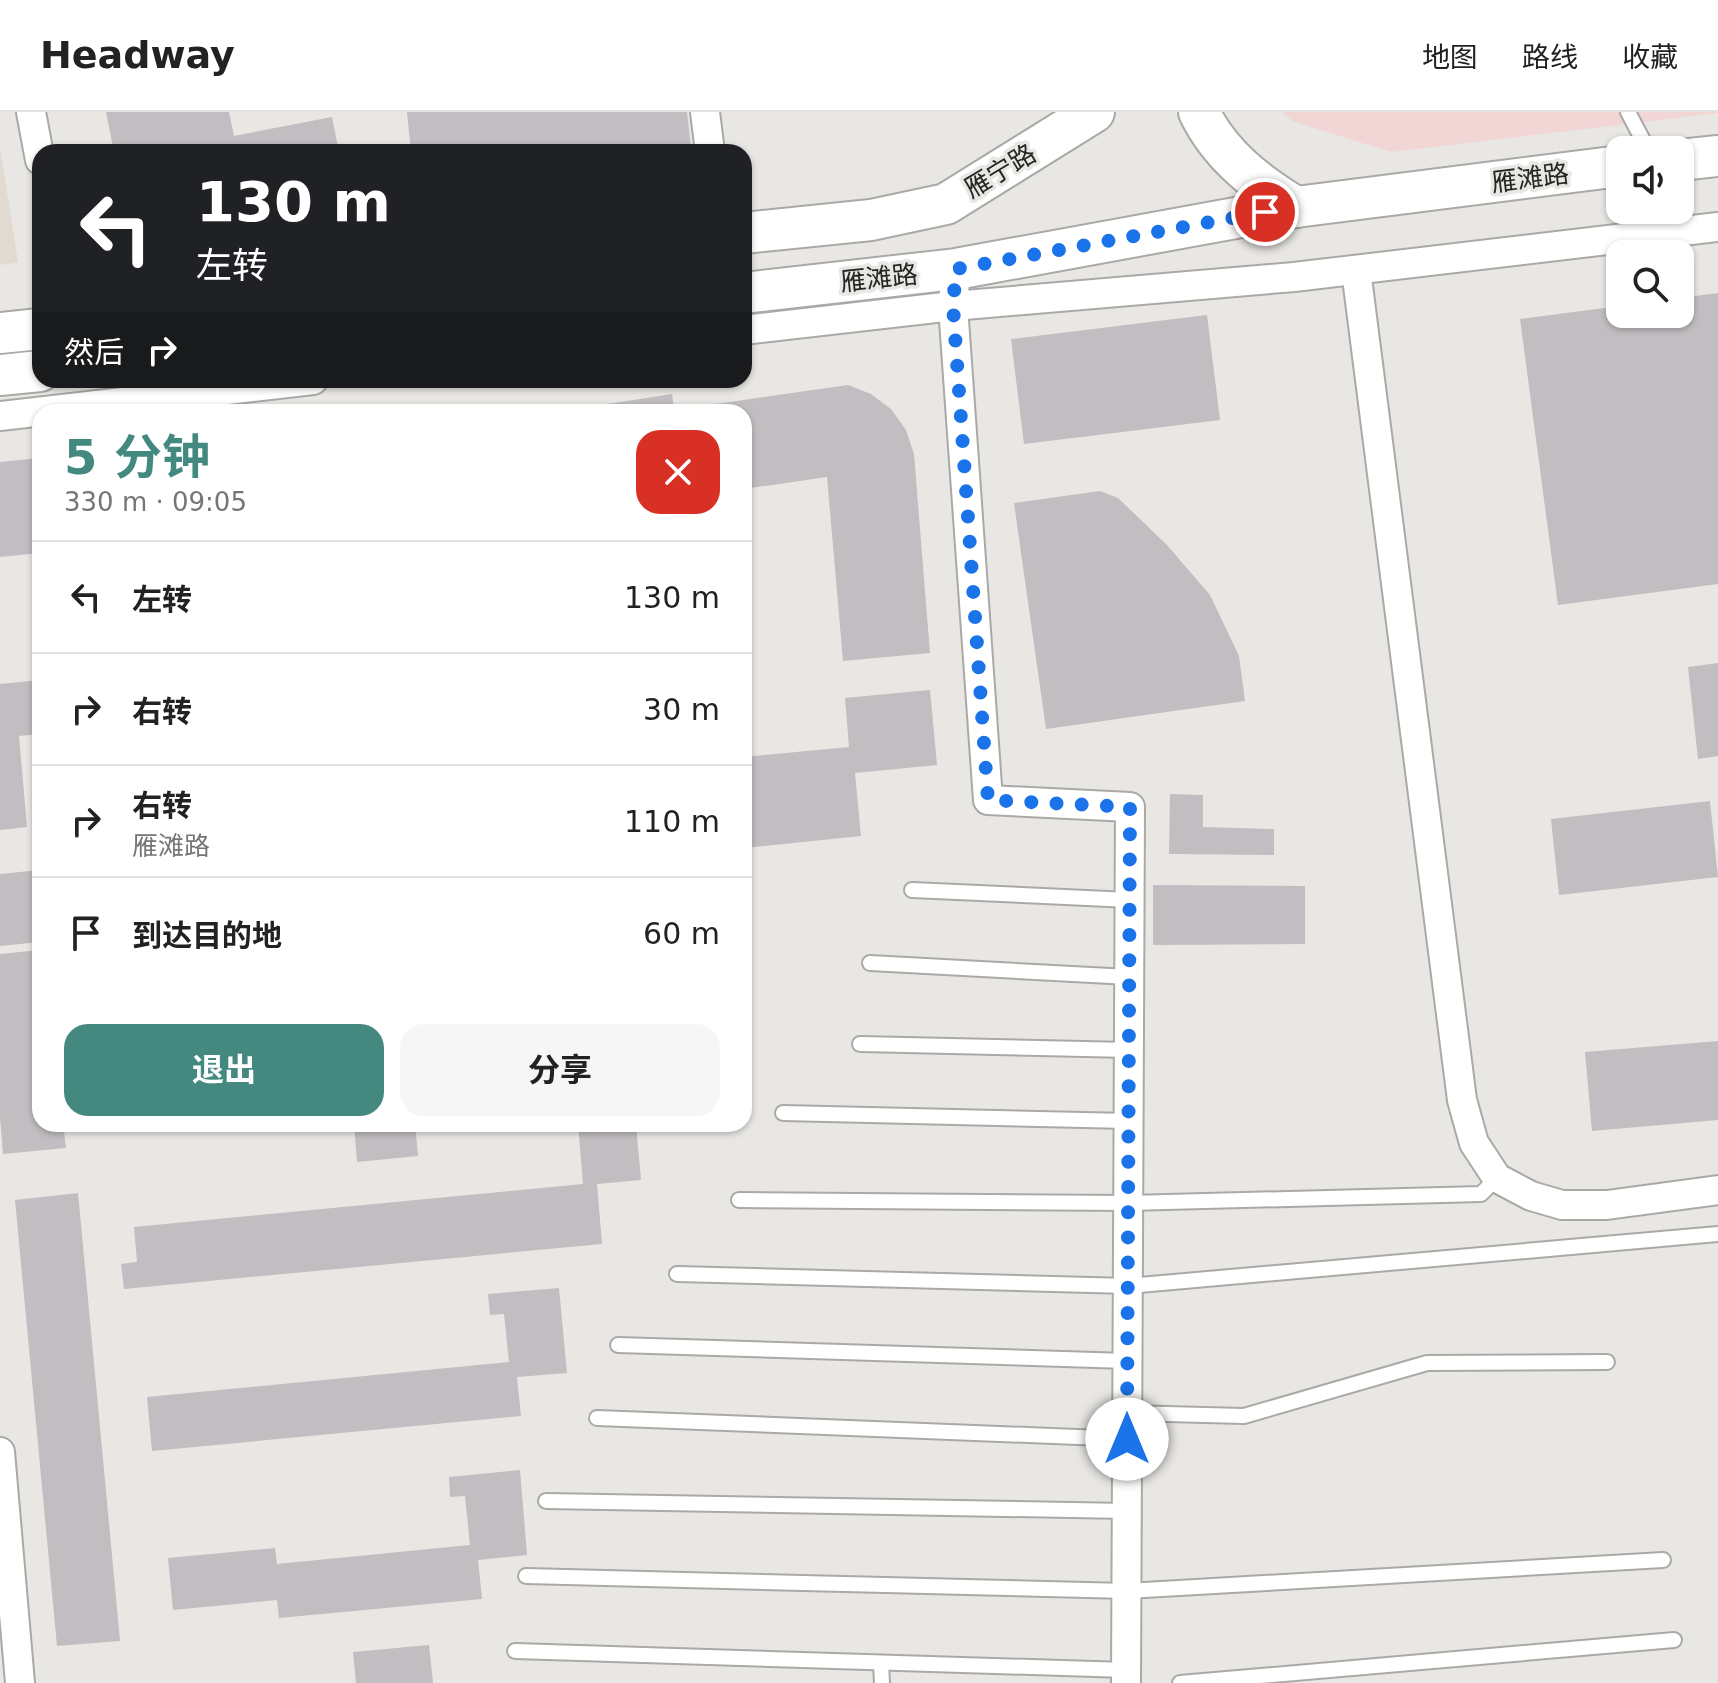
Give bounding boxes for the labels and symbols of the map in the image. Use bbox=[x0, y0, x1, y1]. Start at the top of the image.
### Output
street label: 雁宁路 bbox=[959, 138, 1041, 204]
street label: 雁滩路 bbox=[1489, 158, 1571, 198]
pin bbox=[1231, 178, 1299, 246]
street label: 雁滩路 bbox=[839, 259, 919, 297]
position arrow bbox=[1085, 1397, 1169, 1481]

